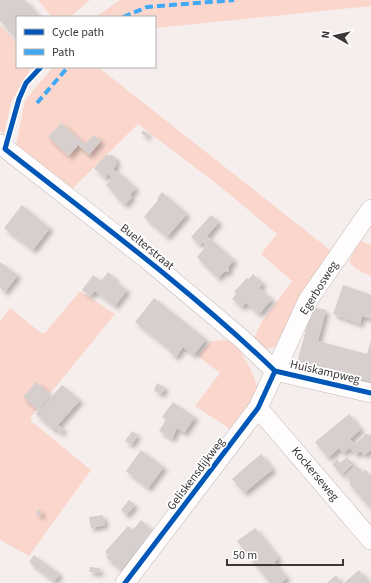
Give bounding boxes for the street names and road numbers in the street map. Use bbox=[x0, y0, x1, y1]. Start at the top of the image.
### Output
street label: Buelterstraat bbox=[116, 220, 178, 274]
street label: Egerbosweg bbox=[296, 258, 342, 318]
street label: Huiskampweg bbox=[288, 356, 362, 388]
street label: Geliskensdijkweg bbox=[163, 434, 229, 514]
street label: Kockerseweg bbox=[287, 443, 343, 505]

